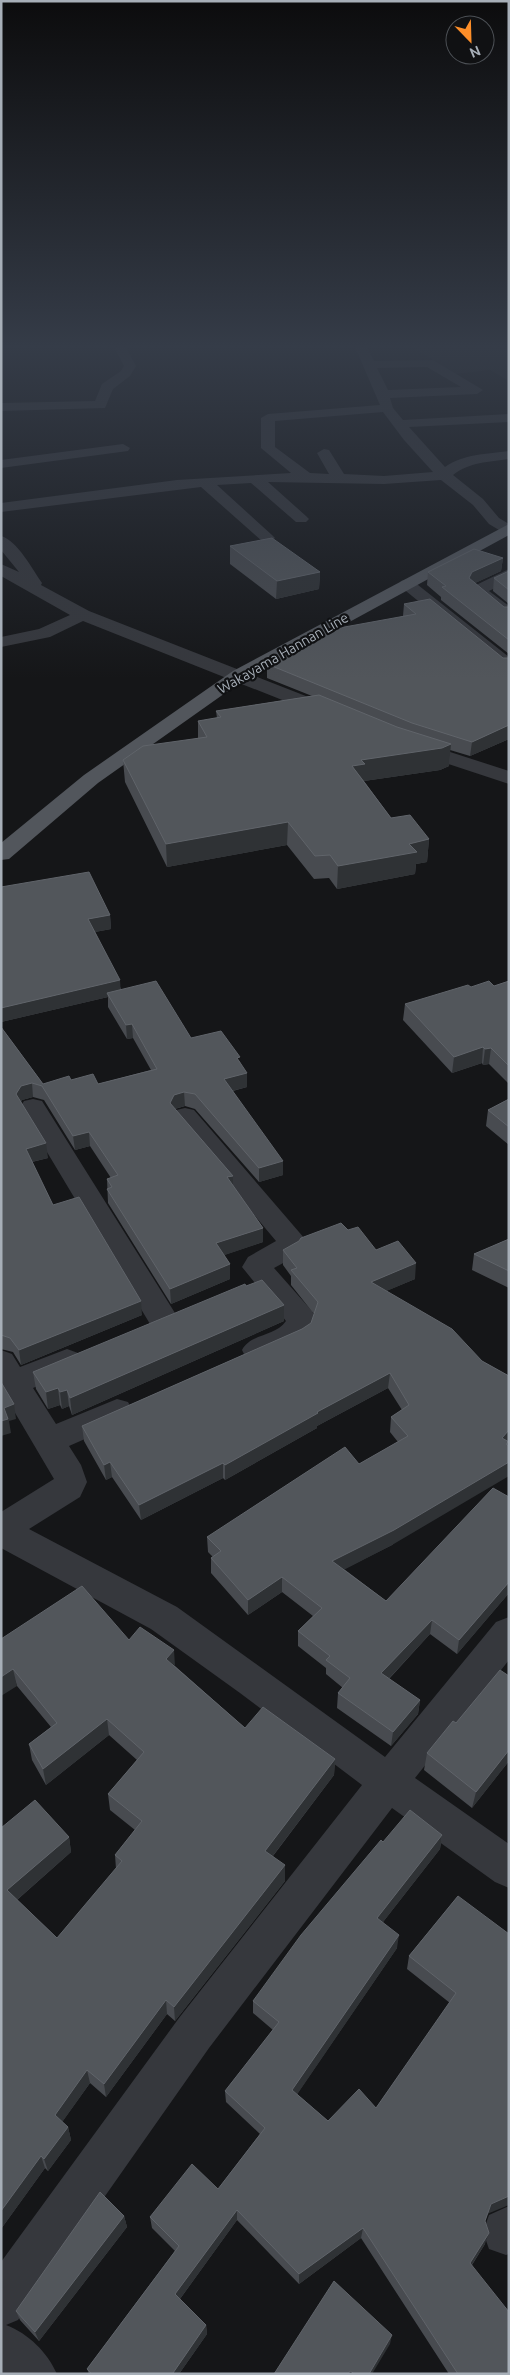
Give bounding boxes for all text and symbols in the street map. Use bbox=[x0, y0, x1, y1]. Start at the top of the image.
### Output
north arrow bbox=[445, 15, 495, 65]
text: N bbox=[467, 43, 483, 61]
street label: Wakayama Hannan Line bbox=[215, 609, 351, 697]

